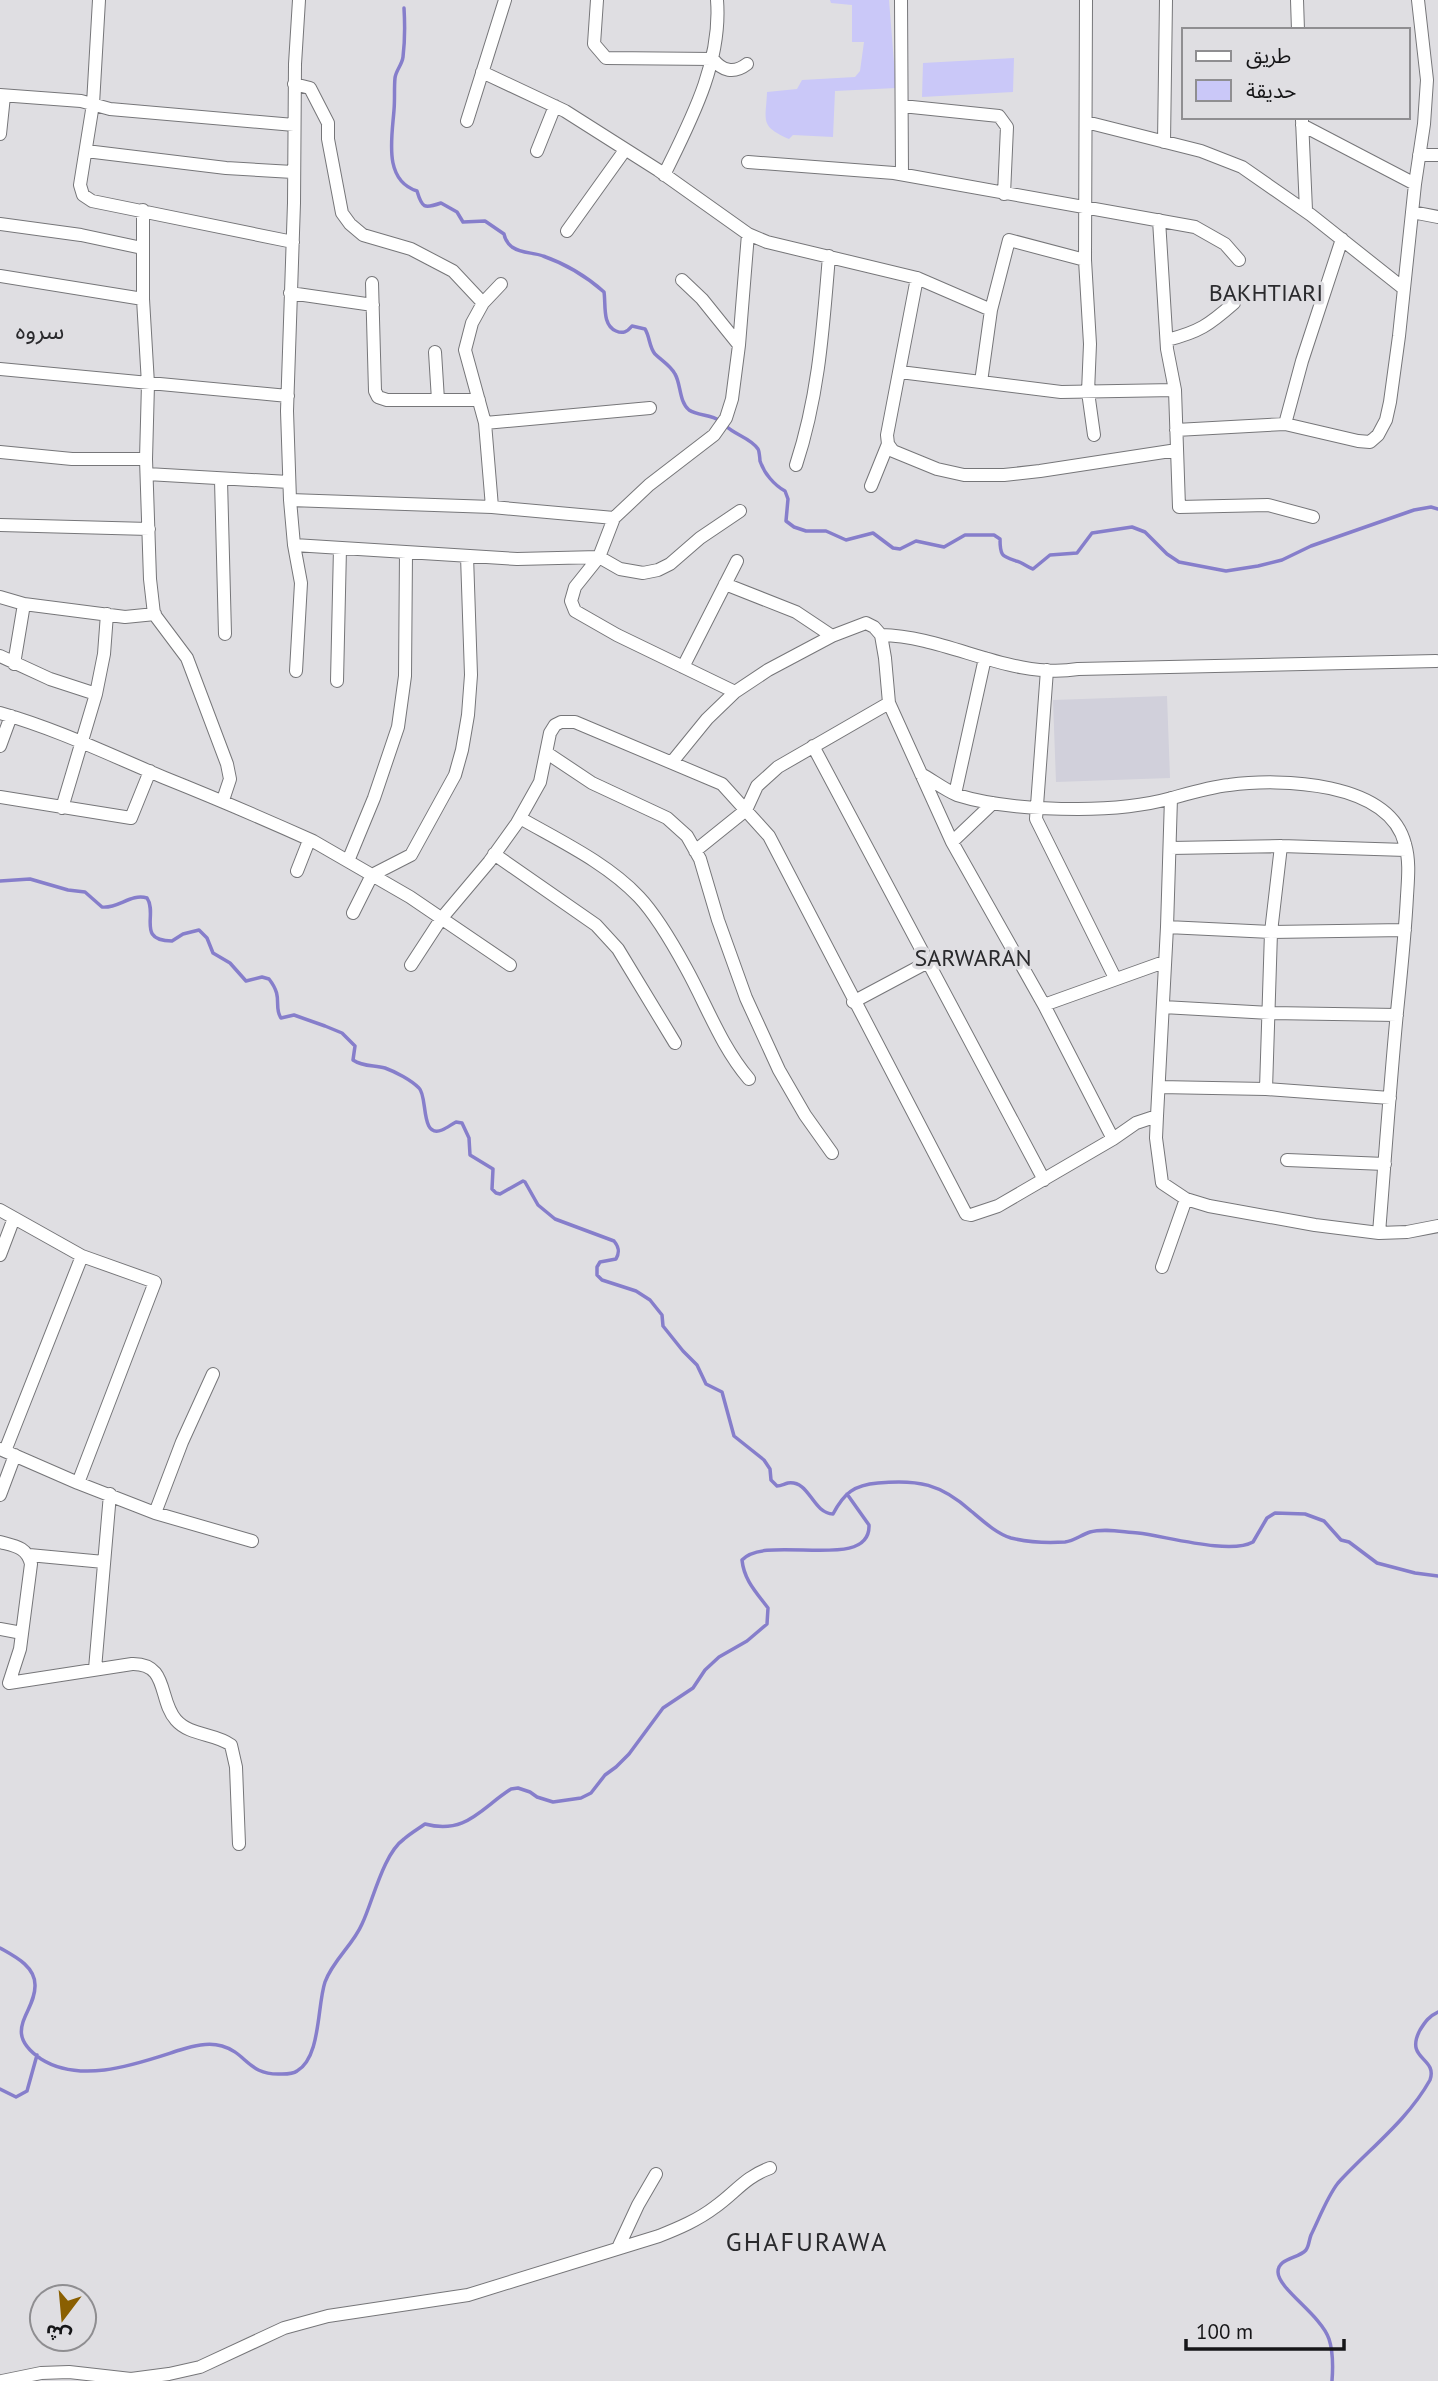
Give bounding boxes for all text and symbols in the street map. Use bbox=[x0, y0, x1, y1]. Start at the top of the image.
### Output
legend bbox=[1182, 28, 1410, 119]
text: طريق bbox=[1246, 42, 1291, 69]
text: حديقة bbox=[1246, 77, 1296, 104]
district label: BAKHTIARI bbox=[1209, 277, 1323, 308]
district label: سروە bbox=[16, 315, 64, 346]
district label: SARWARAN bbox=[914, 942, 1032, 973]
district label: GHAFURAWA bbox=[726, 2225, 888, 2258]
north arrow bbox=[28, 2283, 98, 2353]
scale bar bbox=[1186, 2308, 1344, 2352]
text: 100 m bbox=[1196, 2318, 1253, 2345]
text: ش bbox=[42, 2319, 74, 2349]

